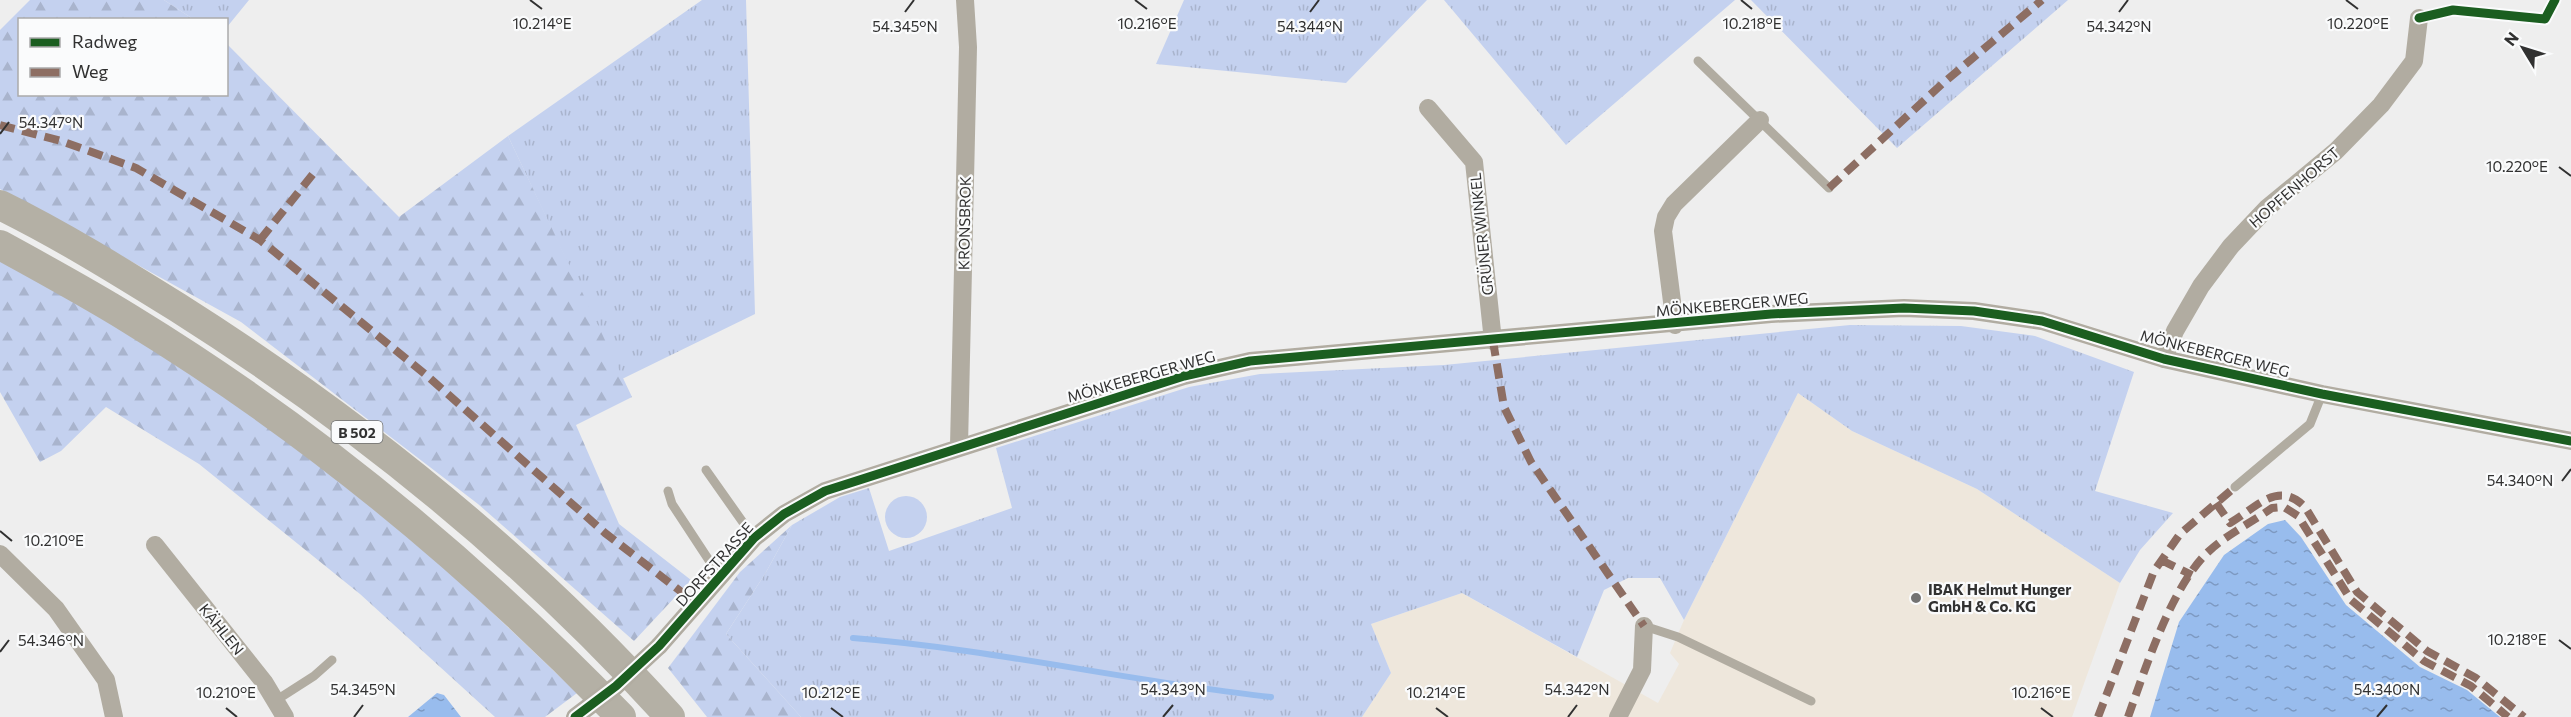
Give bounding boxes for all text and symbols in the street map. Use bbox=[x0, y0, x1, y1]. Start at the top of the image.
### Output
text: 10.214°E bbox=[512, 14, 572, 32]
text: 10.216°E bbox=[1117, 14, 1177, 32]
text: 10.218°E bbox=[1722, 14, 1782, 32]
text: 10.220°E bbox=[2327, 14, 2389, 32]
text: 54.345°N bbox=[872, 17, 938, 35]
text: 54.344°N bbox=[1277, 17, 1343, 35]
text: 54.342°N bbox=[2086, 17, 2152, 35]
legend bbox=[18, 18, 228, 96]
north arrow bbox=[2493, 18, 2553, 78]
text: N bbox=[2500, 28, 2522, 49]
text: Radweg bbox=[72, 30, 137, 52]
text: Weg bbox=[72, 60, 109, 82]
text: 54.347°N bbox=[19, 113, 83, 131]
street label: HOPFENHORST bbox=[2245, 143, 2343, 231]
text: 10.220°E bbox=[2486, 157, 2548, 175]
street label: GRÜNER WINKEL bbox=[1466, 171, 1496, 296]
street label: KRONSBROK bbox=[954, 176, 974, 270]
street label: MÖNKEBERGER WEG bbox=[1655, 288, 1809, 320]
street label: MÖNKEBERGER WEG bbox=[2139, 326, 2291, 380]
street label: MÖNKEBERGER WEG bbox=[1065, 346, 1217, 406]
road number: B 502 bbox=[332, 421, 382, 443]
text: 54.340°N bbox=[2487, 471, 2553, 489]
street label: DORFSTRASSE bbox=[671, 518, 757, 610]
text: 10.210°E bbox=[24, 531, 84, 549]
place label: IBAK Helmut Hunger GmbH & Co. KG bbox=[1928, 580, 2071, 615]
marker: IBAK Helmut Hunger GmbH & Co. KG bbox=[1909, 591, 1923, 605]
street label: KÄHLEN bbox=[196, 600, 248, 658]
text: 10.218°E bbox=[2487, 630, 2547, 648]
text: 54.346°N bbox=[18, 631, 84, 649]
text: 54.345°N bbox=[330, 680, 396, 698]
text: 54.343°N bbox=[1140, 680, 1206, 698]
text: 54.342°N bbox=[1544, 680, 1610, 698]
text: 54.340°N bbox=[2354, 680, 2420, 698]
text: 10.210°E bbox=[196, 683, 256, 701]
text: 10.212°E bbox=[802, 683, 860, 701]
text: 10.214°E bbox=[1406, 683, 1466, 701]
text: 10.216°E bbox=[2011, 683, 2071, 701]

